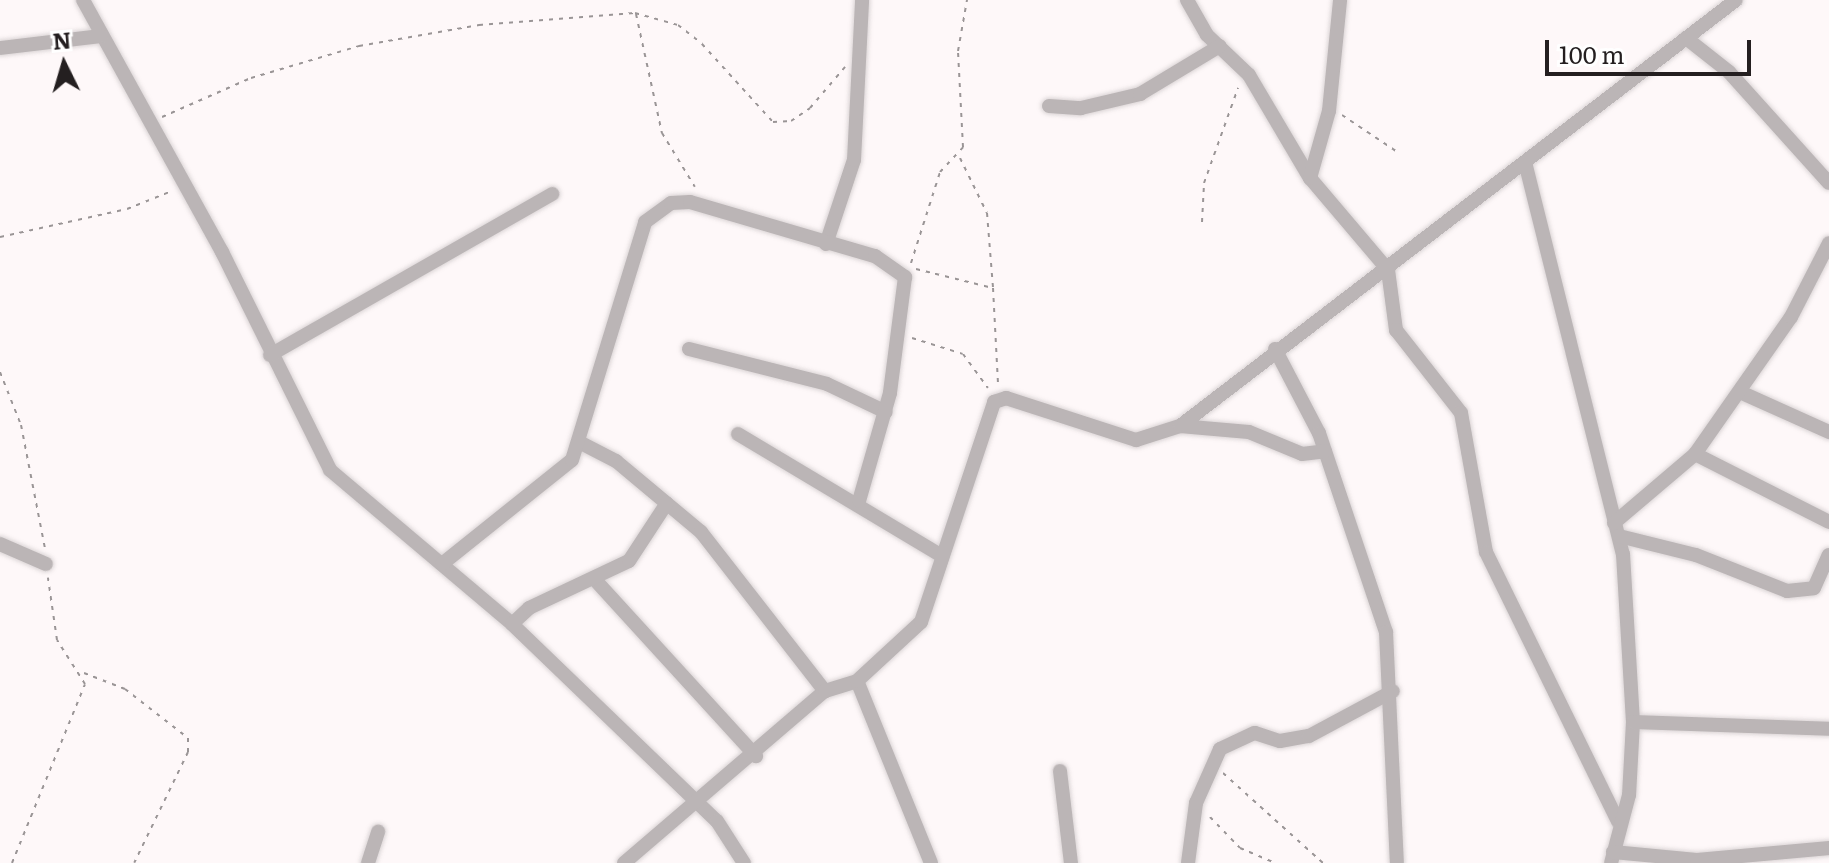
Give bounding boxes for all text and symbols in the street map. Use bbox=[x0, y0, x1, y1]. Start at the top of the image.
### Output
text: N bbox=[51, 22, 73, 57]
north arrow bbox=[24, 24, 104, 104]
scale bar bbox=[1549, 24, 1755, 74]
text: 100 m bbox=[1559, 36, 1625, 71]

